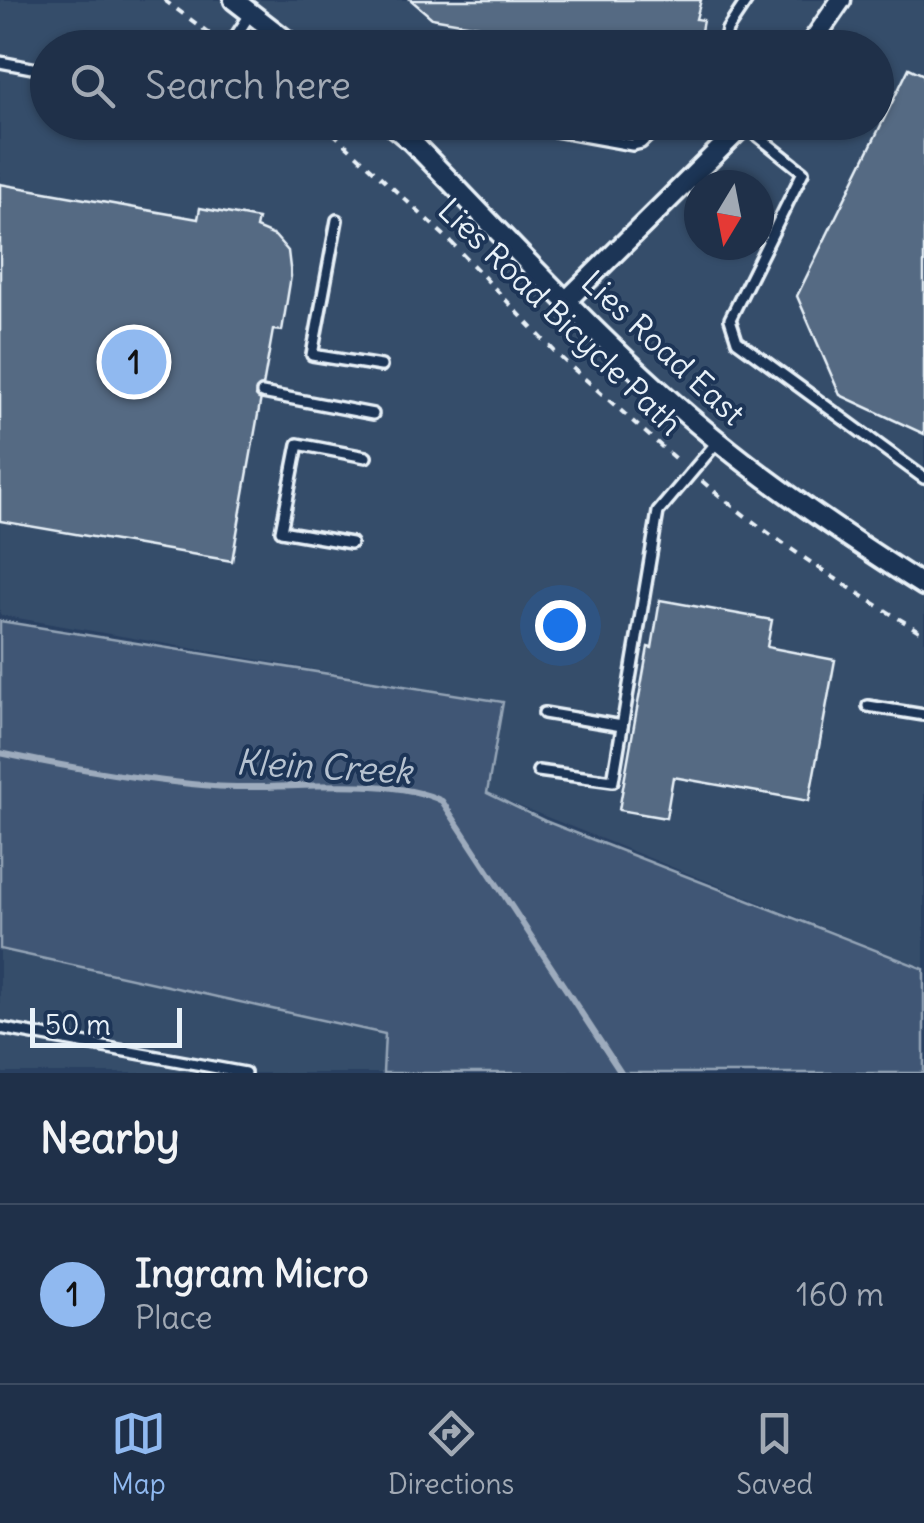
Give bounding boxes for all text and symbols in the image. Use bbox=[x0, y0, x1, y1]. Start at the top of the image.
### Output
search box bbox=[30, 30, 894, 140]
icon: search bbox=[65, 58, 120, 113]
text: Search here bbox=[145, 62, 351, 109]
north arrow bbox=[684, 170, 774, 260]
street label: Lies Road Bicycle Path bbox=[430, 190, 691, 444]
street label: Lies Road East bbox=[573, 262, 754, 434]
pin: 1 bbox=[102, 324, 166, 400]
your location bbox=[535, 600, 586, 651]
water label: Klein Creek bbox=[235, 739, 415, 793]
scale bar bbox=[30, 1003, 182, 1048]
text: 50 m bbox=[45, 1007, 111, 1043]
text: Nearby bbox=[40, 1112, 179, 1164]
text: Ingram Micro bbox=[135, 1250, 369, 1297]
text: 1 bbox=[66, 1274, 79, 1315]
text: 160 m bbox=[796, 1274, 884, 1315]
text: Place bbox=[135, 1297, 212, 1338]
tab: Map bbox=[111, 1406, 166, 1502]
tab: Directions bbox=[388, 1406, 514, 1502]
tab: Saved bbox=[736, 1406, 813, 1502]

